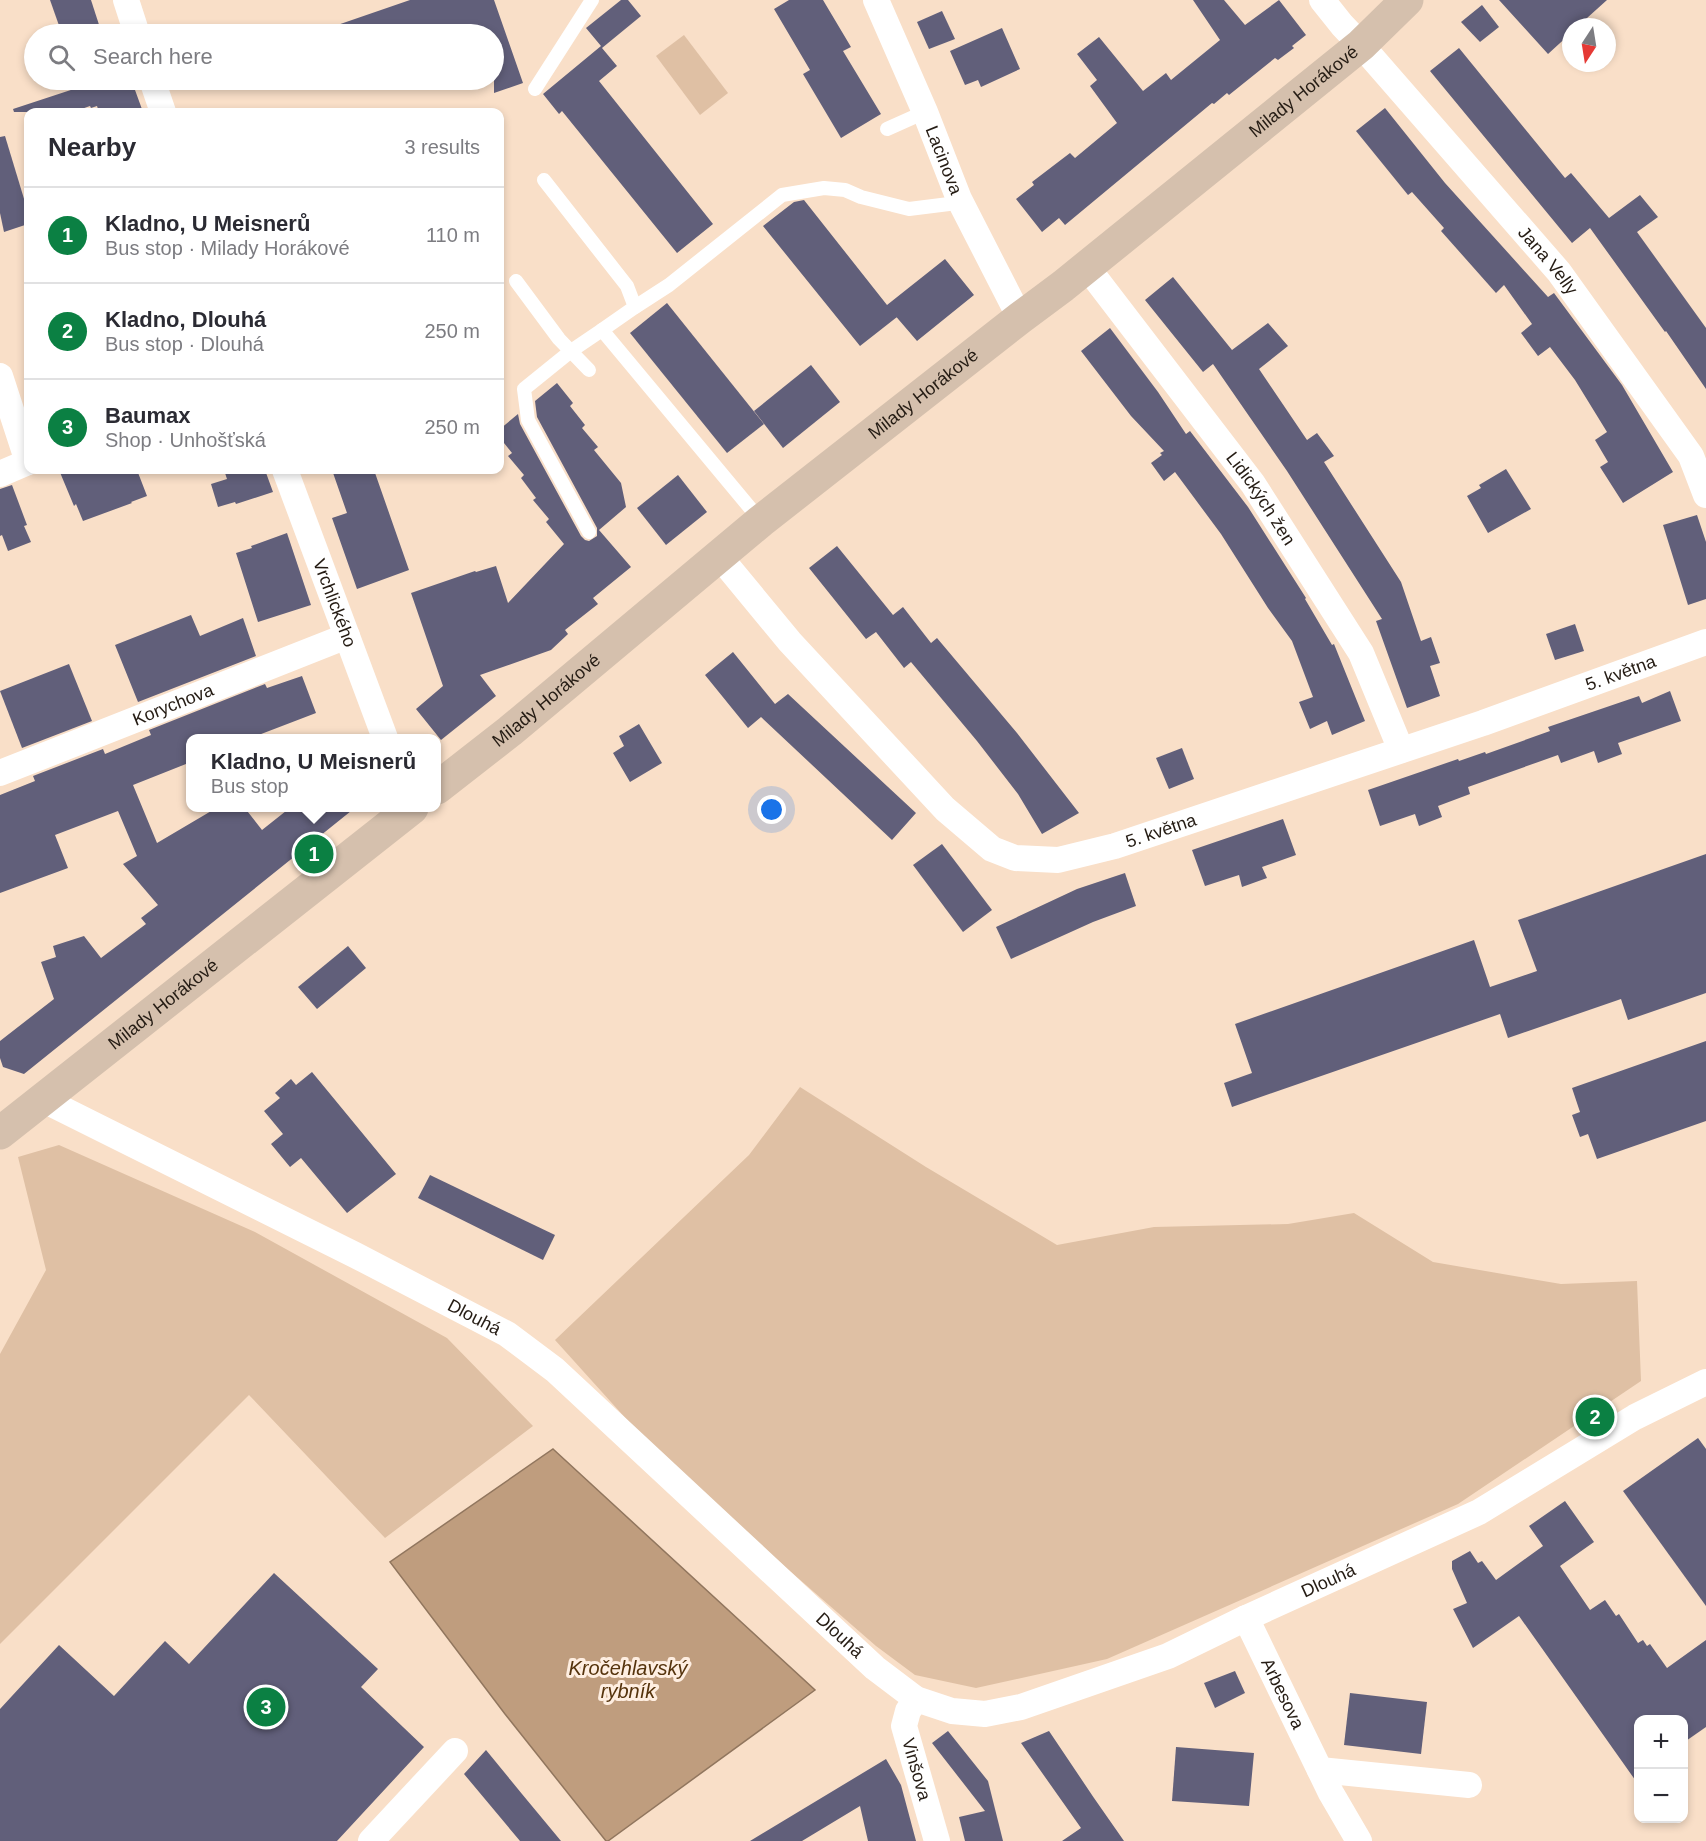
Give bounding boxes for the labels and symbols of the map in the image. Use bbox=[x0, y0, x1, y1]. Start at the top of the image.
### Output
north arrow bbox=[1562, 18, 1616, 72]
street label: Milady Horákové bbox=[1245, 41, 1362, 141]
street label: Lacinova bbox=[921, 123, 967, 198]
street label: Jana Velly bbox=[1514, 223, 1582, 298]
street label: Milady Horákové bbox=[864, 345, 982, 443]
street label: Lidických žen bbox=[1222, 448, 1299, 549]
street label: Vrchlického bbox=[309, 556, 360, 650]
street label: Milady Horákové bbox=[488, 650, 604, 751]
street label: 5. května bbox=[1583, 651, 1659, 695]
street label: Korychova bbox=[130, 679, 217, 730]
your location bbox=[757, 795, 786, 824]
street label: 5. května bbox=[1123, 809, 1200, 852]
pin: 1 bbox=[294, 832, 334, 876]
street label: Milady Horákové bbox=[104, 955, 222, 1054]
street label: Dlouhá bbox=[444, 1295, 505, 1340]
pin: 2 bbox=[1576, 1394, 1614, 1440]
street label: Dlouhá bbox=[1298, 1559, 1359, 1601]
street label: Dlouhá bbox=[812, 1608, 868, 1663]
street label: Arbesova bbox=[1257, 1655, 1309, 1733]
water label: Kročehlavský rybník bbox=[569, 1657, 688, 1702]
pin: 3 bbox=[246, 1684, 286, 1730]
street label: Vinšova bbox=[898, 1736, 935, 1804]

